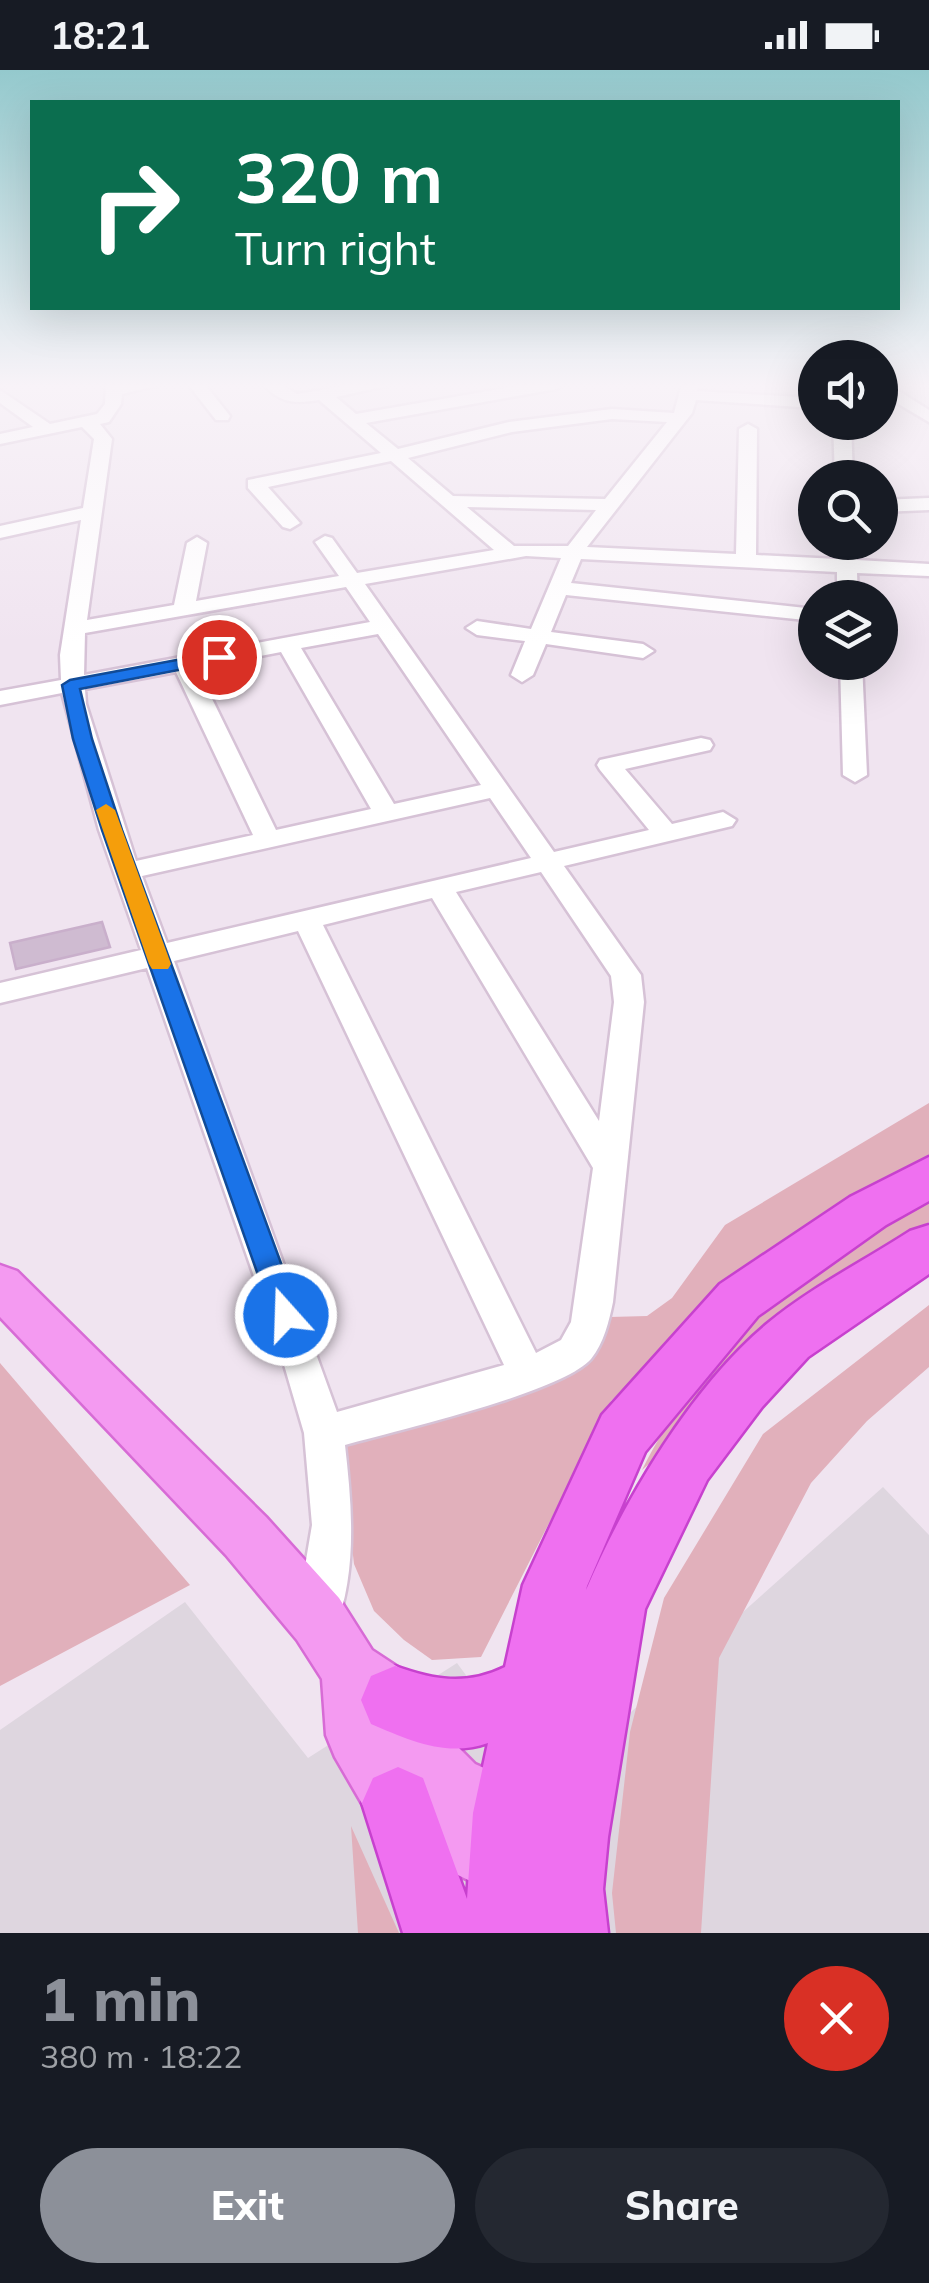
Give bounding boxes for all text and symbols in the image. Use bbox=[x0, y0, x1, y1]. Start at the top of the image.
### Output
text: 18:21 bbox=[50, 11, 151, 59]
text: 320 m bbox=[235, 133, 443, 221]
icon: right bbox=[70, 140, 200, 270]
text: Turn right bbox=[235, 220, 436, 276]
map controls bbox=[798, 340, 898, 680]
button: sound bbox=[798, 340, 898, 440]
button: search bbox=[798, 460, 898, 560]
button: layers bbox=[798, 580, 898, 680]
pin bbox=[177, 615, 262, 700]
icon: arrive bbox=[192, 630, 247, 685]
position arrow bbox=[234, 1263, 338, 1367]
text: 1 min bbox=[40, 1961, 201, 2036]
button: close bbox=[784, 1966, 889, 2071]
text: 380 m · 18:22 bbox=[40, 2036, 242, 2076]
button: Exit bbox=[40, 2148, 455, 2263]
button: Share bbox=[475, 2148, 889, 2263]

